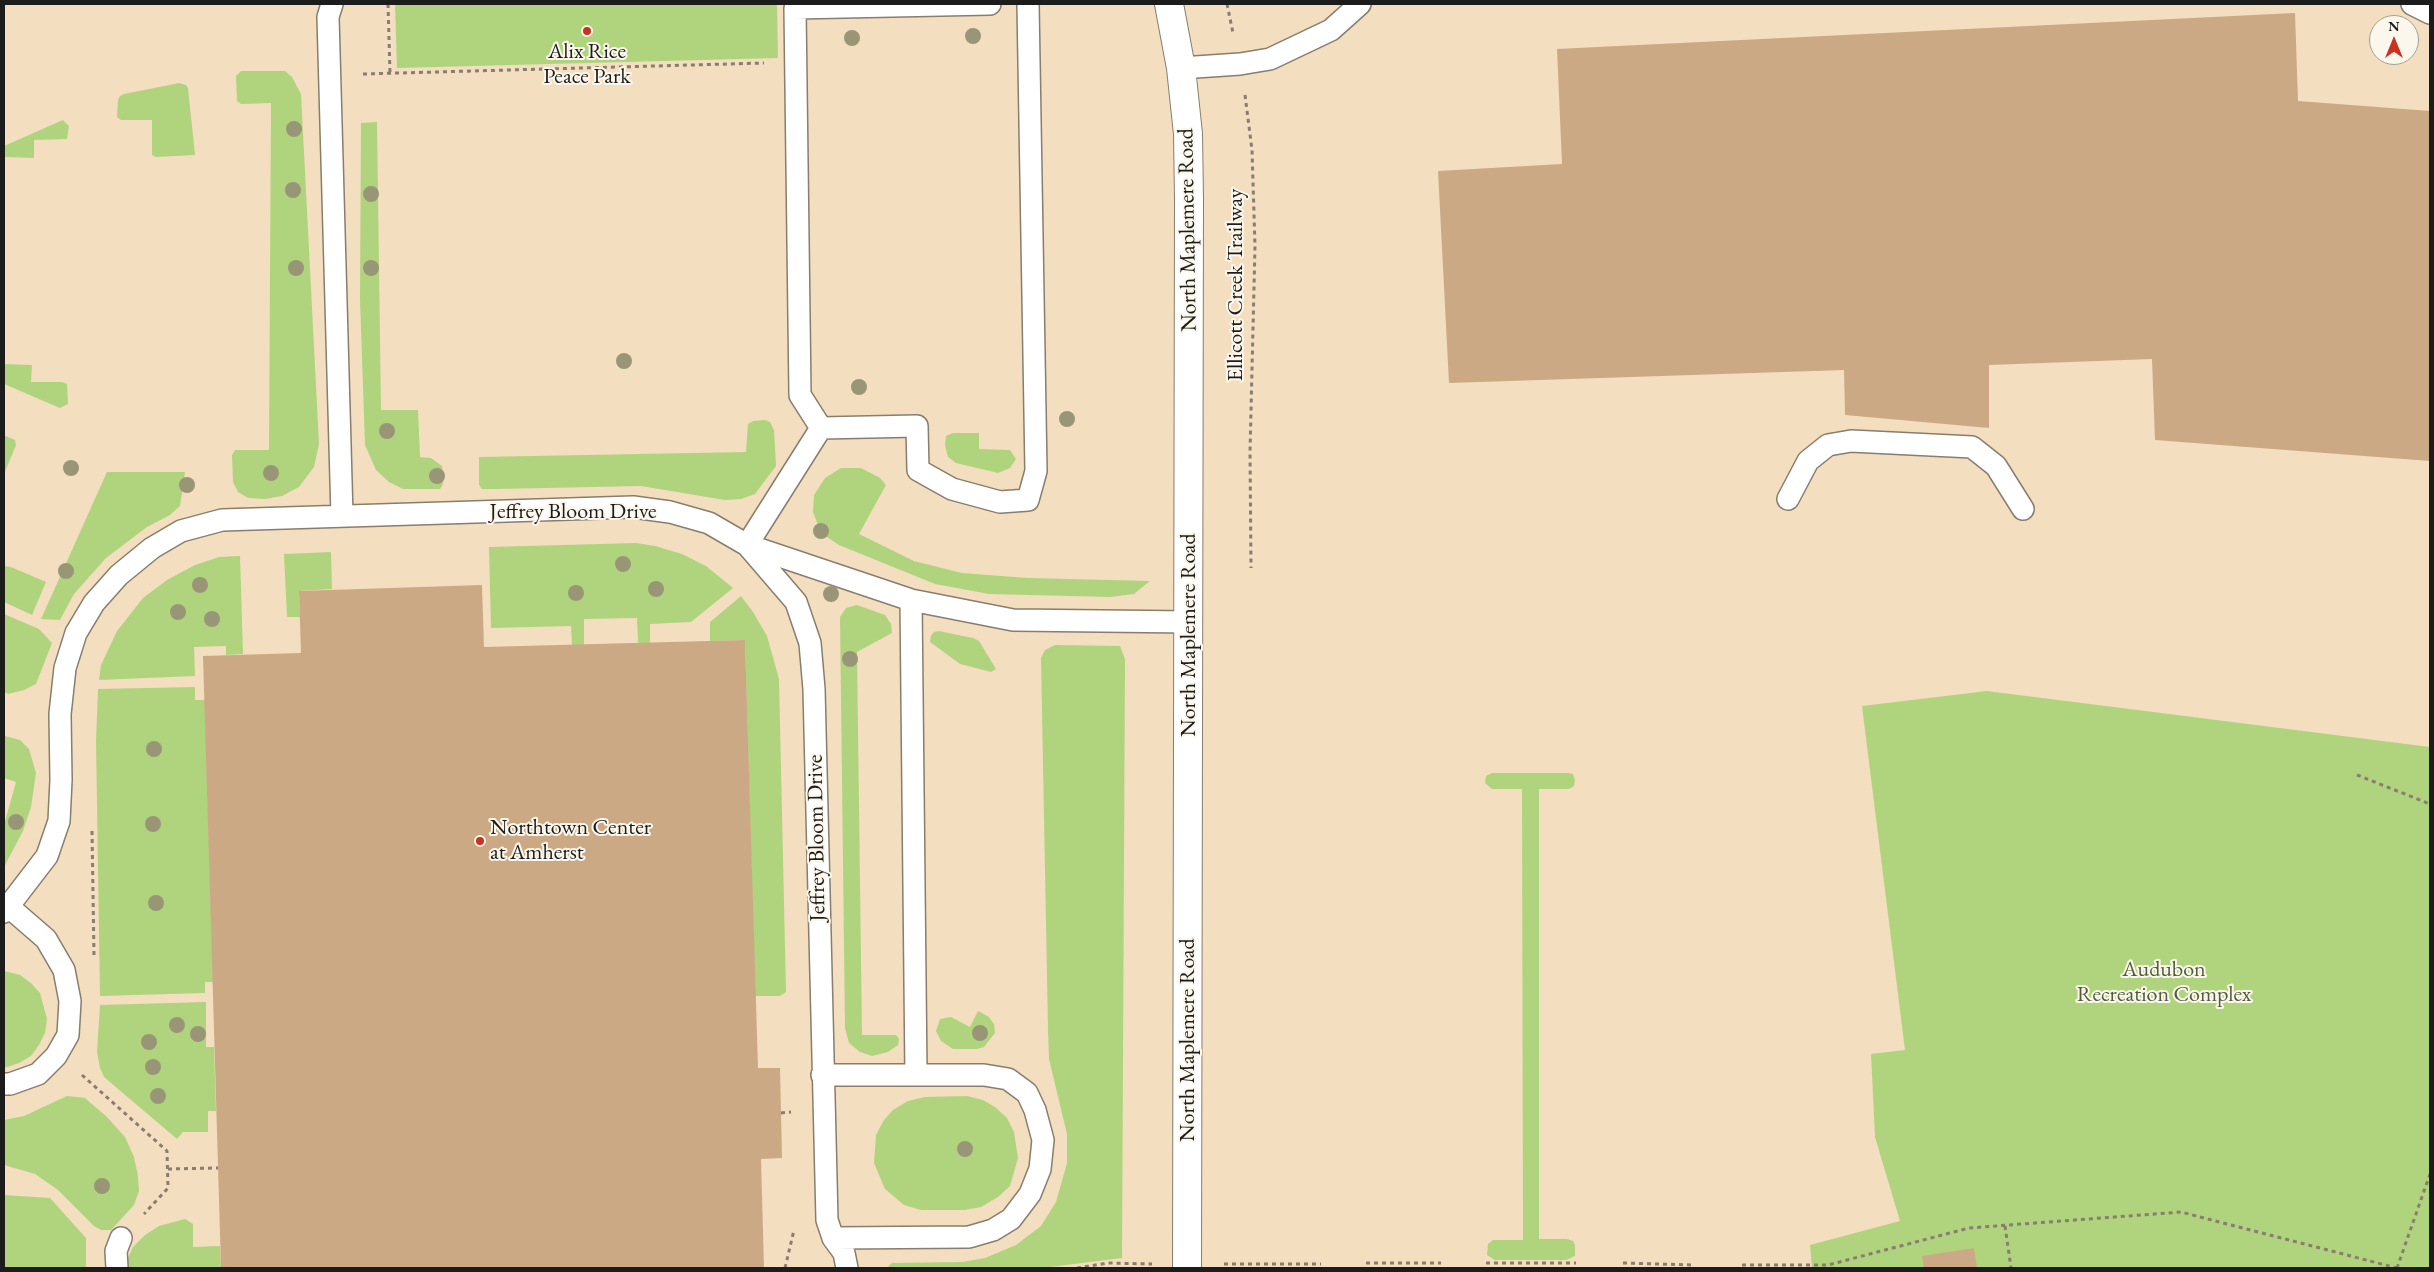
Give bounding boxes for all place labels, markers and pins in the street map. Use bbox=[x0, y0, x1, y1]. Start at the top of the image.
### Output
marker: Alix Rice Peace Park bbox=[581, 25, 593, 37]
place label: Alix Rice Peace Park bbox=[543, 39, 631, 90]
place label: Northtown Center at Amherst bbox=[490, 815, 651, 866]
marker: Northtown Center at Amherst bbox=[474, 835, 486, 847]

